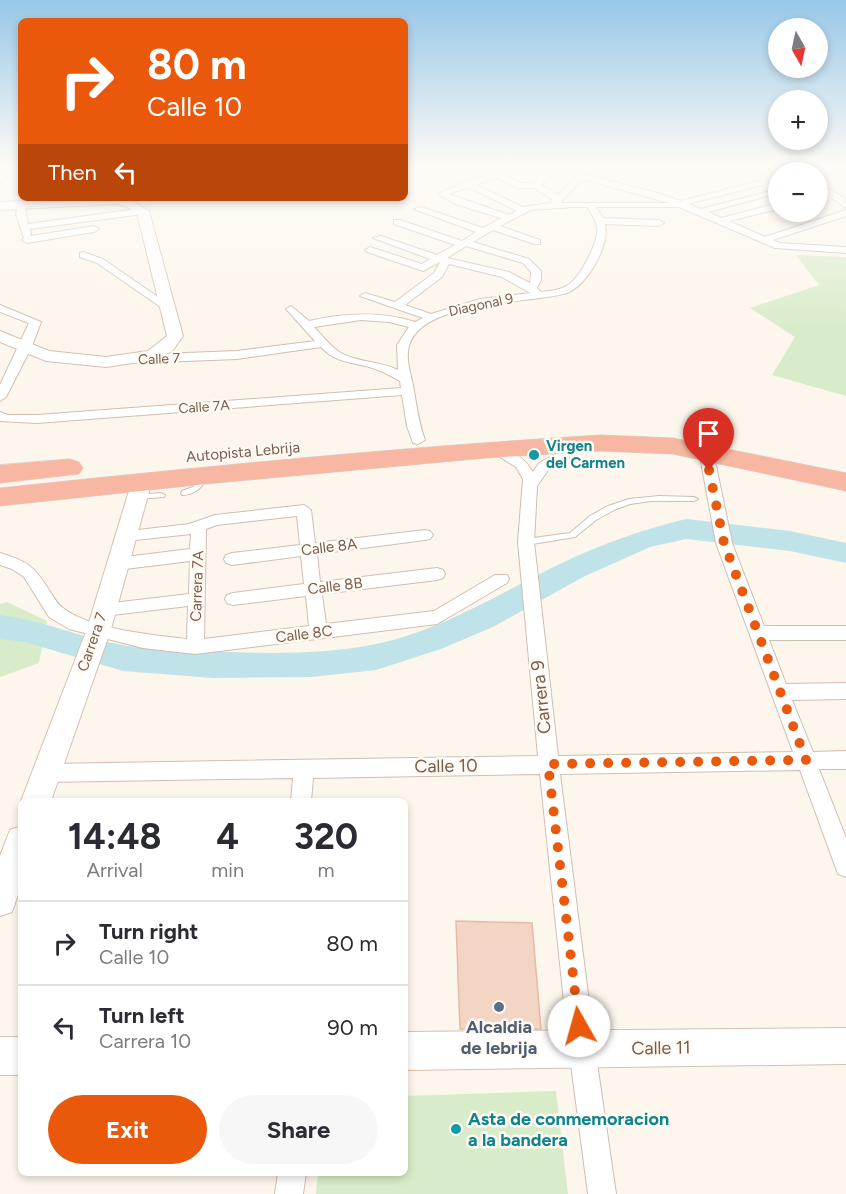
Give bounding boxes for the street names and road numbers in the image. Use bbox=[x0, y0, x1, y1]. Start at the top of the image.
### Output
street label: Diagonal 9 bbox=[447, 290, 515, 320]
street label: Calle 7 bbox=[138, 350, 181, 368]
street label: Calle 7A bbox=[178, 397, 231, 417]
street label: Autopista Lebrija bbox=[185, 438, 301, 466]
street label: Calle 8A bbox=[300, 535, 358, 559]
street label: Carrera 7A bbox=[187, 550, 207, 622]
street label: Calle 8B bbox=[306, 574, 364, 598]
street label: Carrera 7 bbox=[74, 610, 110, 674]
street label: Calle 8C bbox=[275, 622, 334, 646]
street label: Carrera 9 bbox=[526, 659, 556, 735]
street label: Calle 10 bbox=[414, 754, 478, 778]
street label: Calle 11 bbox=[631, 1036, 691, 1060]

